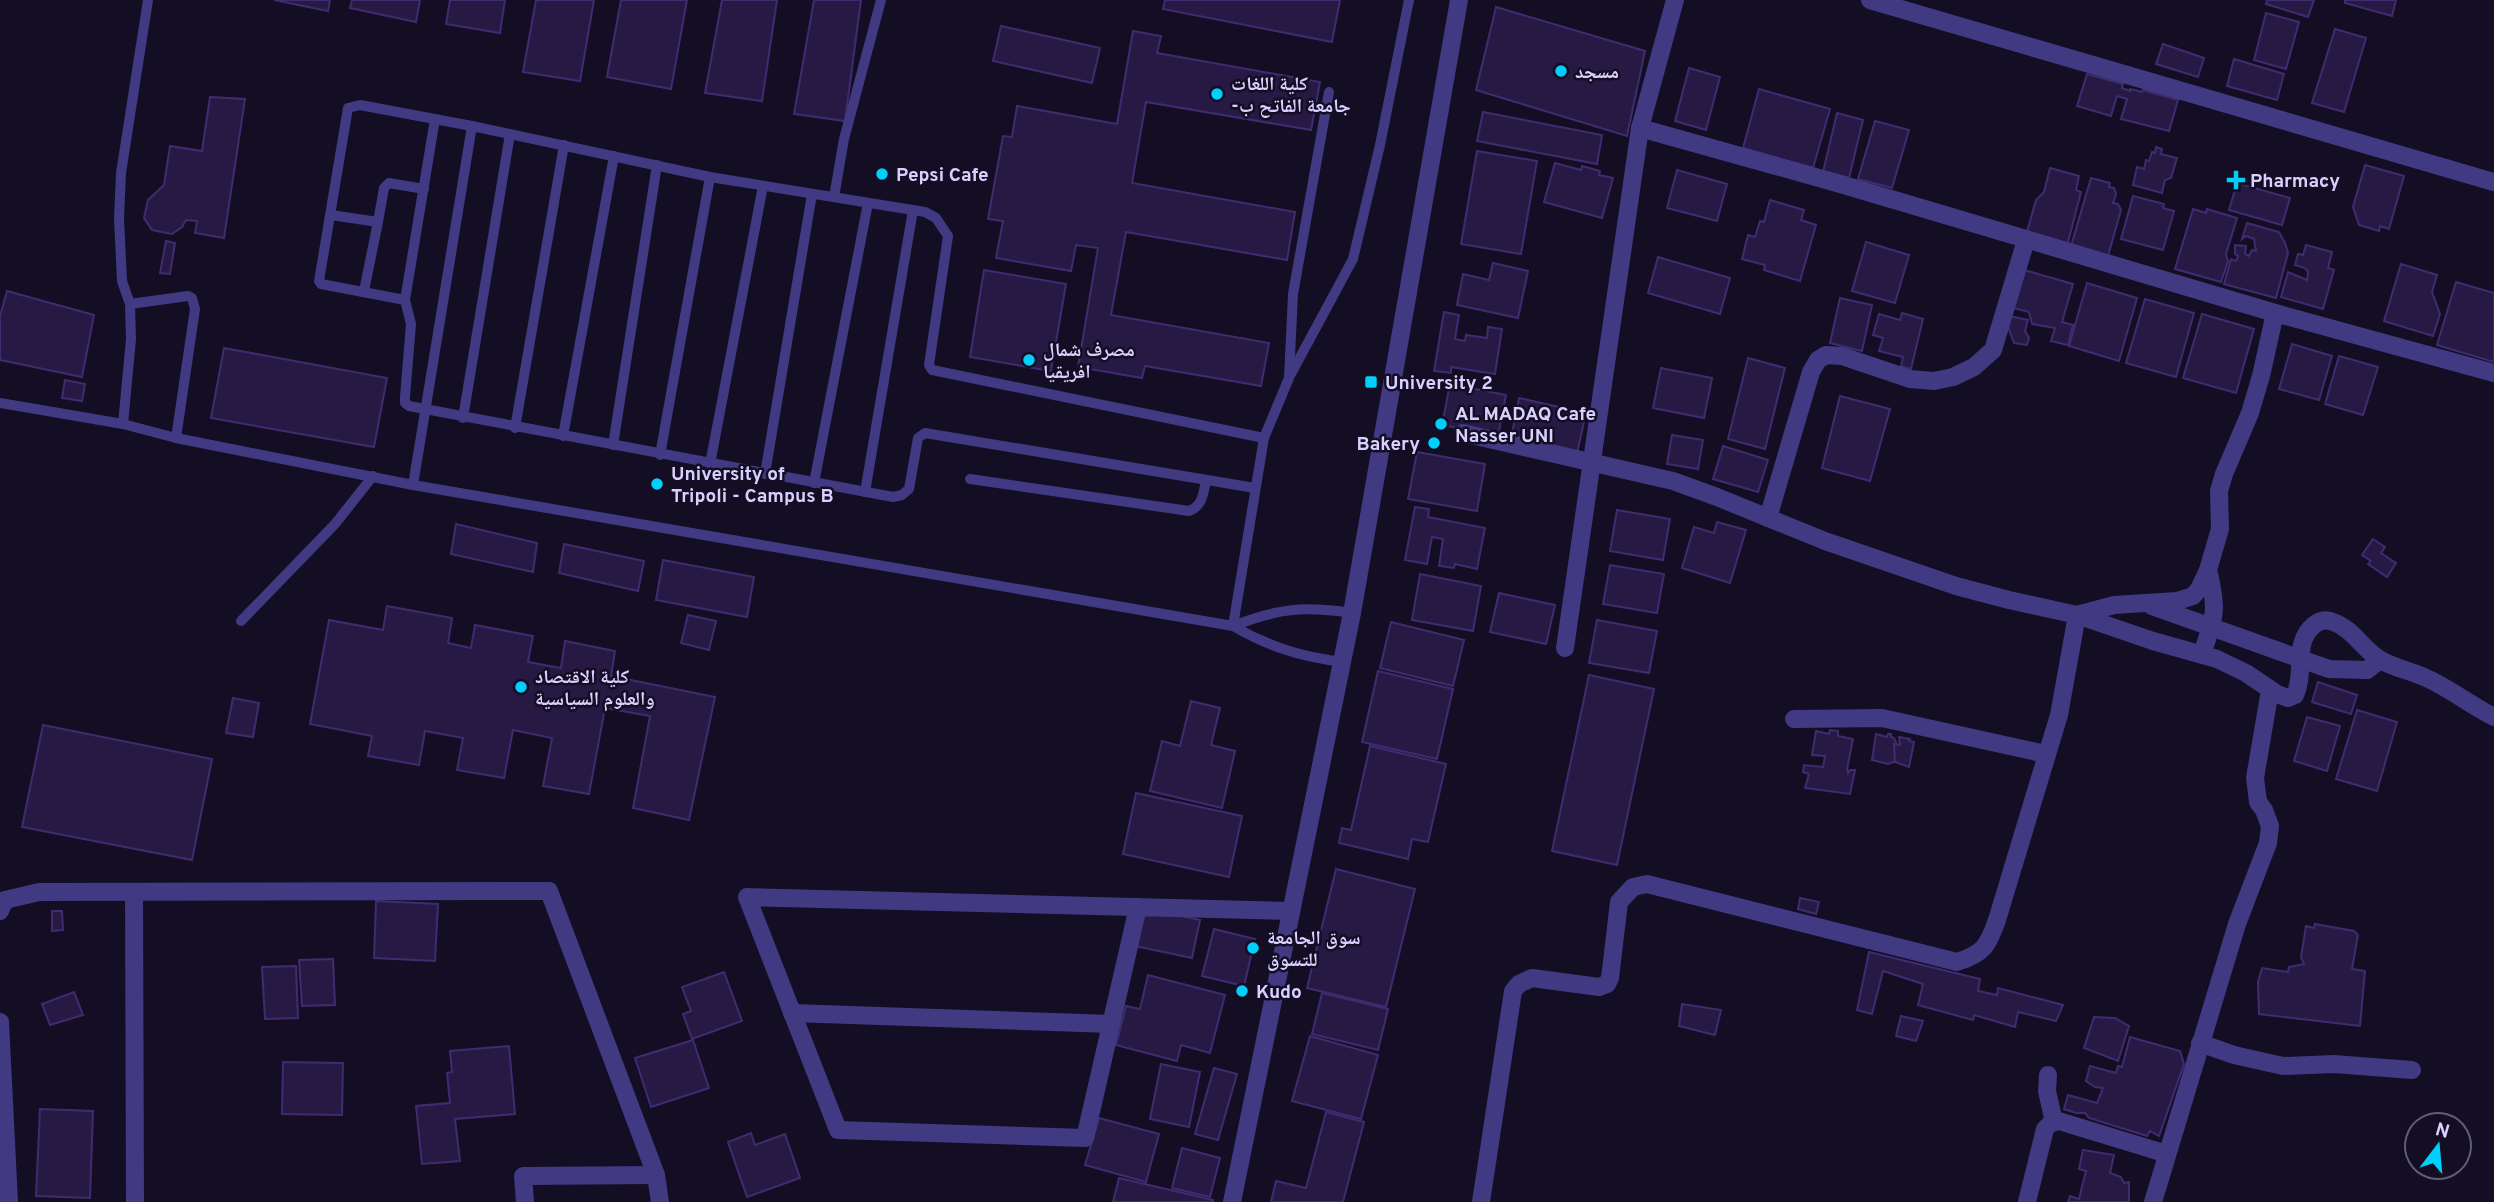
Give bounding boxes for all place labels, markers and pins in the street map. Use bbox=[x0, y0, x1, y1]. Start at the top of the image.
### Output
place label: مسجد bbox=[1575, 61, 1619, 85]
marker: مسجد bbox=[1553, 63, 1569, 79]
place label: كلية اللغات -جامعة الفاتح ب bbox=[1231, 73, 1351, 119]
marker: كلية اللغات -جامعة الفاتح ب bbox=[1209, 86, 1225, 102]
place label: Pepsi Cafe bbox=[896, 164, 989, 188]
marker: Pepsi Cafe bbox=[874, 166, 890, 182]
place label: Pharmacy bbox=[2250, 170, 2340, 194]
marker: Pharmacy bbox=[2228, 172, 2244, 188]
place label: مصرف شمال افريقيا bbox=[1043, 339, 1135, 385]
marker: مصرف شمال افريقيا bbox=[1021, 352, 1037, 368]
place label: University 2 bbox=[1385, 372, 1493, 396]
marker: University 2 bbox=[1363, 374, 1379, 390]
place label: AL MADAQ Cafe Nasser UNI bbox=[1455, 403, 1596, 449]
marker: AL MADAQ Cafe Nasser UNI bbox=[1433, 416, 1449, 432]
place label: Bakery bbox=[1356, 433, 1420, 457]
marker: Bakery bbox=[1426, 435, 1442, 451]
place label: University of Tripoli - Campus B bbox=[671, 463, 834, 509]
marker: University of Tripoli - Campus B bbox=[649, 476, 665, 492]
place label: كلية الاقتصاد والعلوم السياسية bbox=[535, 666, 655, 712]
marker: كلية الاقتصاد والعلوم السياسية bbox=[513, 679, 529, 695]
place label: سوق الجامعة للتسوق bbox=[1267, 927, 1361, 973]
marker: سوق الجامعة للتسوق bbox=[1245, 940, 1261, 956]
place label: Kudo bbox=[1256, 981, 1302, 1005]
marker: Kudo bbox=[1234, 983, 1250, 999]

